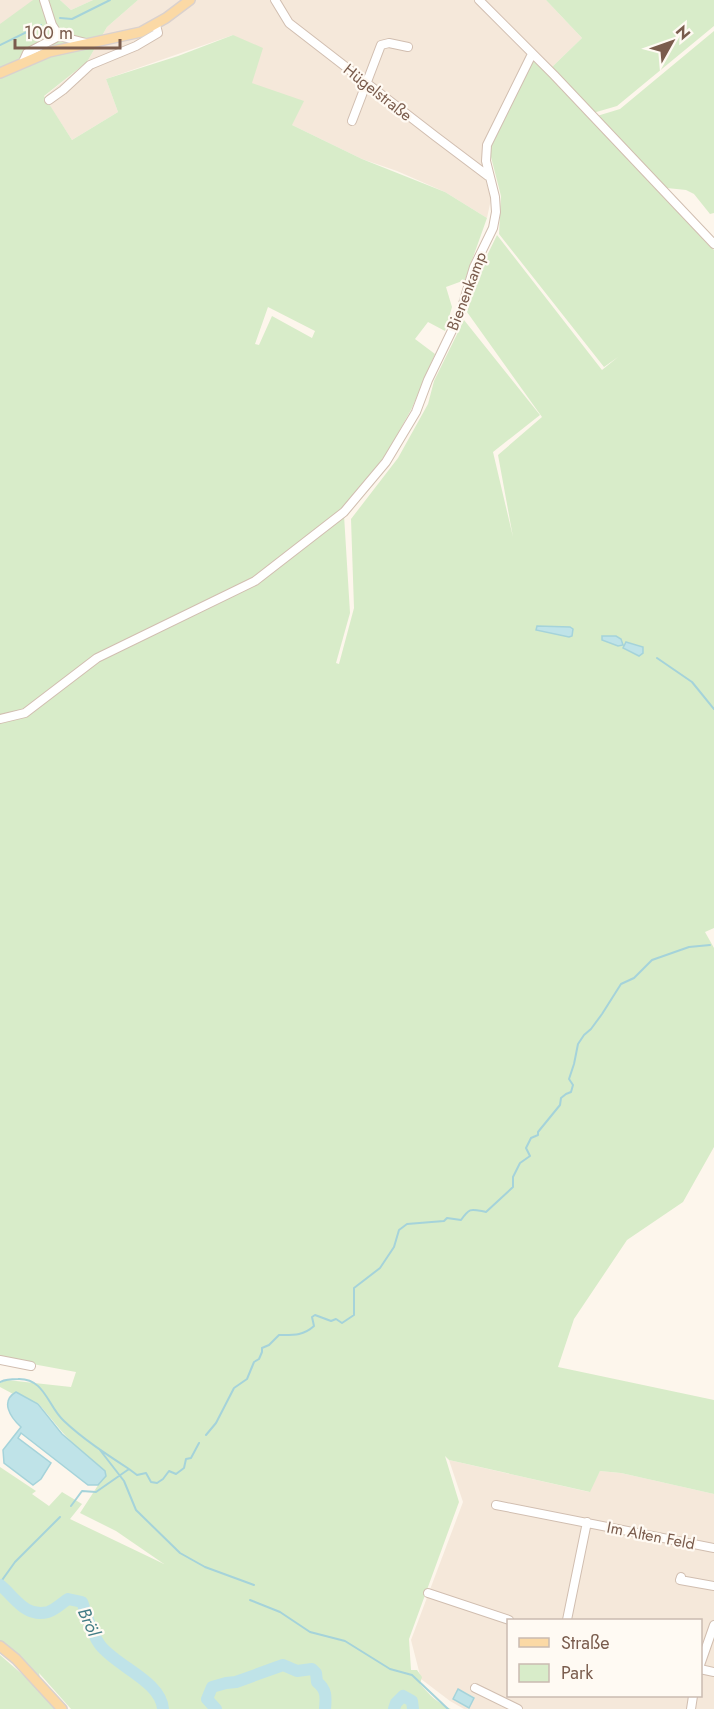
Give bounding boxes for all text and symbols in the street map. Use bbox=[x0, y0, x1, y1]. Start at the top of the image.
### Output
scale bar bbox=[15, 12, 120, 50]
north arrow bbox=[642, 12, 702, 72]
text: 100 m bbox=[24, 20, 73, 46]
text: N bbox=[670, 20, 696, 45]
street label: Hügelstraße bbox=[338, 58, 417, 127]
street label: Bienenkamp bbox=[441, 248, 492, 334]
street label: Im Alten Feld bbox=[605, 1516, 697, 1555]
water label: Bröl bbox=[71, 1603, 107, 1641]
legend bbox=[507, 1619, 702, 1697]
text: Straße bbox=[561, 1630, 609, 1656]
text: Park bbox=[561, 1660, 593, 1686]

